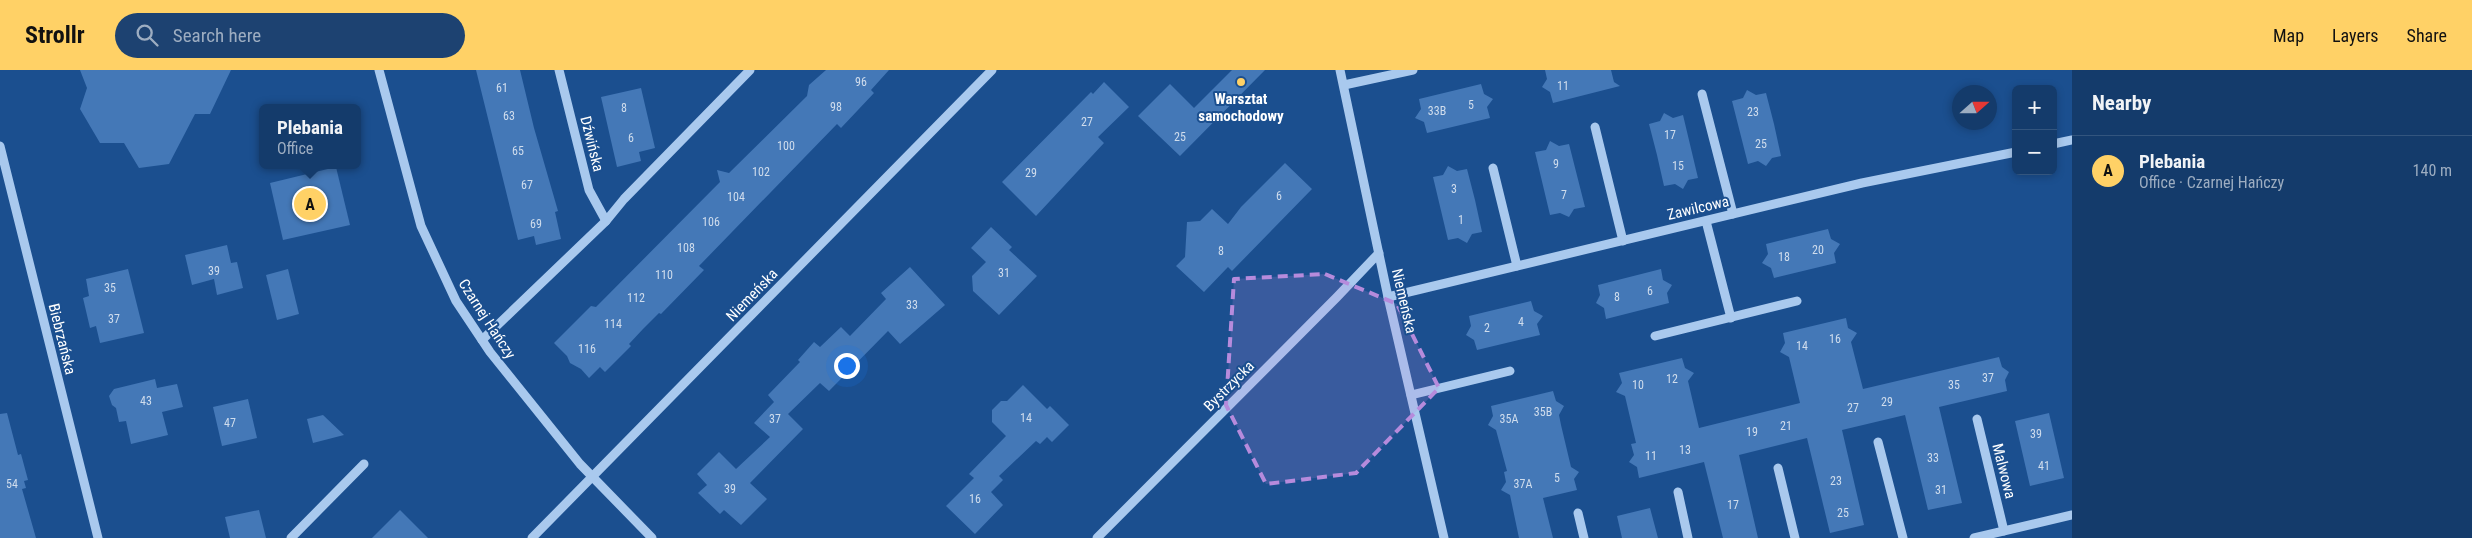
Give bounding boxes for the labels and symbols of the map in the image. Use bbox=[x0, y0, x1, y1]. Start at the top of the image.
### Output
house number: 96 bbox=[855, 75, 867, 89]
marker: Warsztat samochodowy bbox=[1235, 76, 1247, 88]
house number: 11 bbox=[1557, 79, 1569, 93]
house number: 61 bbox=[496, 81, 508, 95]
north arrow bbox=[1952, 85, 1997, 130]
place label: Warsztat samochodowy bbox=[1198, 90, 1284, 125]
house number: 5 bbox=[1468, 98, 1474, 112]
house number: 98 bbox=[830, 100, 842, 114]
house number: 8 bbox=[621, 101, 627, 115]
house number: 33B bbox=[1428, 104, 1446, 118]
house number: 23 bbox=[1747, 105, 1759, 119]
house number: 63 bbox=[503, 109, 515, 123]
street label: Dźwińska bbox=[576, 114, 608, 174]
house number: 27 bbox=[1081, 115, 1093, 129]
house number: 17 bbox=[1664, 128, 1676, 142]
house number: 25 bbox=[1174, 130, 1186, 144]
house number: 6 bbox=[628, 131, 634, 145]
house number: 25 bbox=[1755, 137, 1767, 151]
house number: 100 bbox=[777, 139, 795, 153]
house number: 65 bbox=[512, 144, 524, 158]
house number: 9 bbox=[1553, 157, 1559, 171]
house number: 15 bbox=[1672, 159, 1684, 173]
house number: 102 bbox=[752, 165, 770, 179]
house number: 29 bbox=[1025, 166, 1037, 180]
house number: 67 bbox=[521, 178, 533, 192]
house number: 3 bbox=[1451, 182, 1457, 196]
pin: A bbox=[294, 185, 326, 223]
house number: 7 bbox=[1561, 188, 1567, 202]
house number: 6 bbox=[1276, 189, 1282, 203]
house number: 104 bbox=[727, 190, 745, 204]
street label: Zawilcowa bbox=[1665, 192, 1731, 224]
house number: 1 bbox=[1458, 213, 1464, 227]
house number: 106 bbox=[702, 215, 720, 229]
house number: 69 bbox=[530, 217, 542, 231]
house number: 108 bbox=[677, 241, 695, 255]
house number: 20 bbox=[1812, 243, 1824, 257]
house number: 8 bbox=[1218, 244, 1224, 258]
house number: 18 bbox=[1778, 250, 1790, 264]
house number: 39 bbox=[208, 264, 220, 278]
street label: Niemeńska bbox=[723, 265, 781, 325]
house number: 31 bbox=[998, 266, 1010, 280]
street label: Niemeńska bbox=[1388, 267, 1420, 335]
house number: 110 bbox=[655, 268, 673, 282]
street label: Czarnej Hańczy bbox=[455, 276, 519, 362]
house number: 35 bbox=[104, 281, 116, 295]
house number: 6 bbox=[1647, 284, 1653, 298]
house number: 8 bbox=[1614, 290, 1620, 304]
house number: 112 bbox=[627, 291, 645, 305]
house number: 33 bbox=[906, 298, 918, 312]
street label: Biebrzańska bbox=[45, 302, 79, 376]
house number: 37 bbox=[108, 312, 120, 326]
house number: 4 bbox=[1518, 315, 1524, 329]
house number: 114 bbox=[604, 317, 622, 331]
house number: 2 bbox=[1484, 321, 1490, 335]
house number: 16 bbox=[1829, 332, 1841, 346]
house number: 14 bbox=[1796, 339, 1808, 353]
house number: 116 bbox=[578, 342, 596, 356]
your location bbox=[834, 353, 860, 379]
street label: Bystrzycka bbox=[1200, 357, 1258, 415]
house number: 37 bbox=[1982, 371, 1994, 385]
house number: 12 bbox=[1666, 372, 1678, 386]
house number: 10 bbox=[1632, 378, 1644, 392]
house number: 35 bbox=[1948, 378, 1960, 392]
house number: 43 bbox=[140, 394, 152, 408]
house number: 29 bbox=[1881, 395, 1893, 409]
house number: 27 bbox=[1847, 401, 1859, 415]
house number: 35B bbox=[1534, 405, 1552, 419]
house number: 14 bbox=[1020, 411, 1032, 425]
house number: 37 bbox=[769, 412, 781, 426]
house number: 35A bbox=[1500, 412, 1518, 426]
house number: 47 bbox=[224, 416, 236, 430]
house number: 21 bbox=[1780, 419, 1792, 433]
house number: 19 bbox=[1746, 425, 1758, 439]
house number: 39 bbox=[2030, 427, 2042, 441]
street label: Malwowa bbox=[1988, 442, 2020, 500]
house number: 13 bbox=[1679, 443, 1691, 457]
house number: 11 bbox=[1645, 449, 1657, 463]
house number: 33 bbox=[1927, 451, 1939, 465]
house number: 41 bbox=[2038, 459, 2050, 473]
house number: 5 bbox=[1554, 471, 1560, 485]
house number: 23 bbox=[1830, 474, 1842, 488]
house number: 54 bbox=[6, 477, 18, 491]
house number: 37A bbox=[1514, 477, 1532, 491]
house number: 39 bbox=[724, 482, 736, 496]
house number: 31 bbox=[1935, 483, 1947, 497]
house number: 16 bbox=[969, 492, 981, 506]
house number: 17 bbox=[1727, 498, 1739, 512]
house number: 25 bbox=[1837, 506, 1849, 520]

